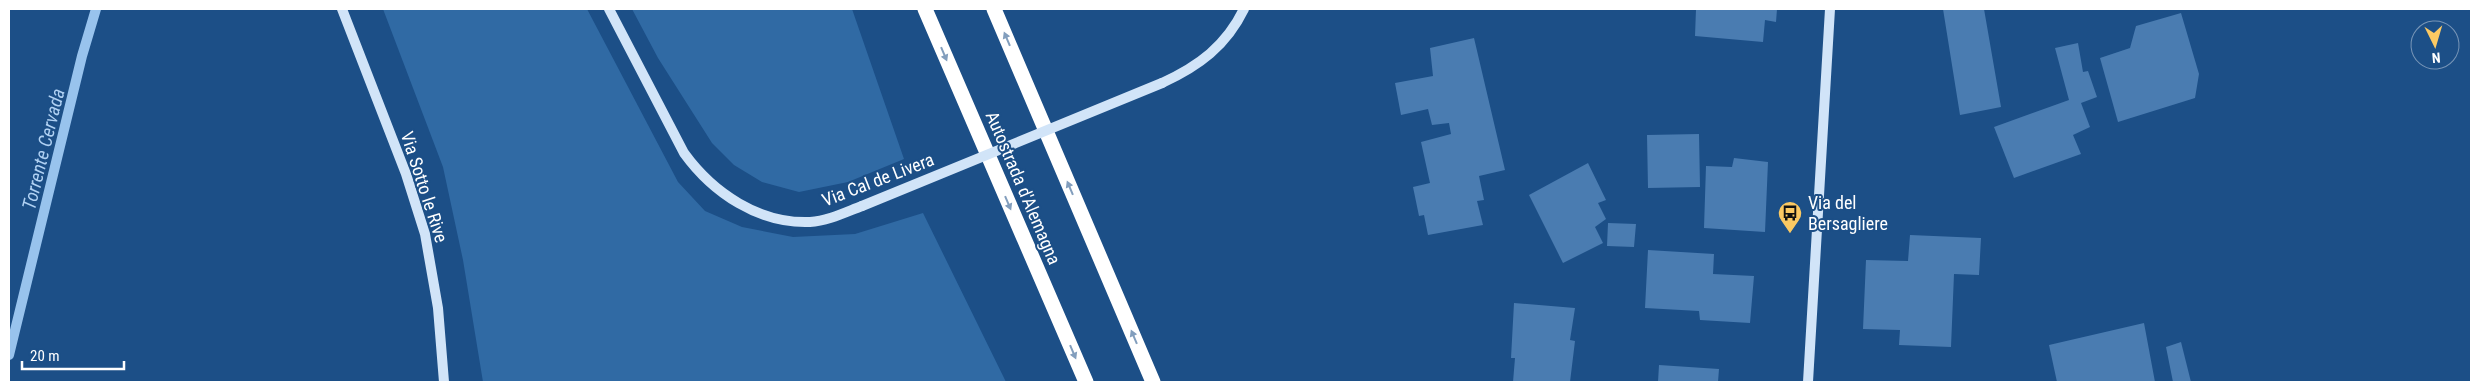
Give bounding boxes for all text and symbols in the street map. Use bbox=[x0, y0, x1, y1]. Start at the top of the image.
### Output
north arrow bbox=[2410, 20, 2460, 70]
one-way arrow bbox=[1002, 31, 1010, 46]
one-way arrow bbox=[941, 46, 949, 61]
text: N bbox=[2431, 50, 2441, 66]
water label: Torrente Cervada bbox=[17, 86, 70, 212]
street label: Autostrada d'Alemagna bbox=[982, 108, 1065, 268]
street label: Via Sotto le Rive bbox=[397, 129, 452, 245]
street label: Via Cal de Livera bbox=[819, 149, 937, 210]
one-way arrow bbox=[1066, 181, 1074, 195]
place label: Via del Bersagliere bbox=[1808, 192, 1888, 234]
one-way arrow bbox=[1005, 196, 1013, 210]
bus stop icon: Via del Bersagliere bbox=[1777, 200, 1803, 234]
one-way arrow bbox=[1130, 330, 1138, 344]
scale bar bbox=[22, 338, 125, 370]
one-way arrow bbox=[1069, 345, 1077, 359]
text: 20 m bbox=[30, 347, 60, 365]

